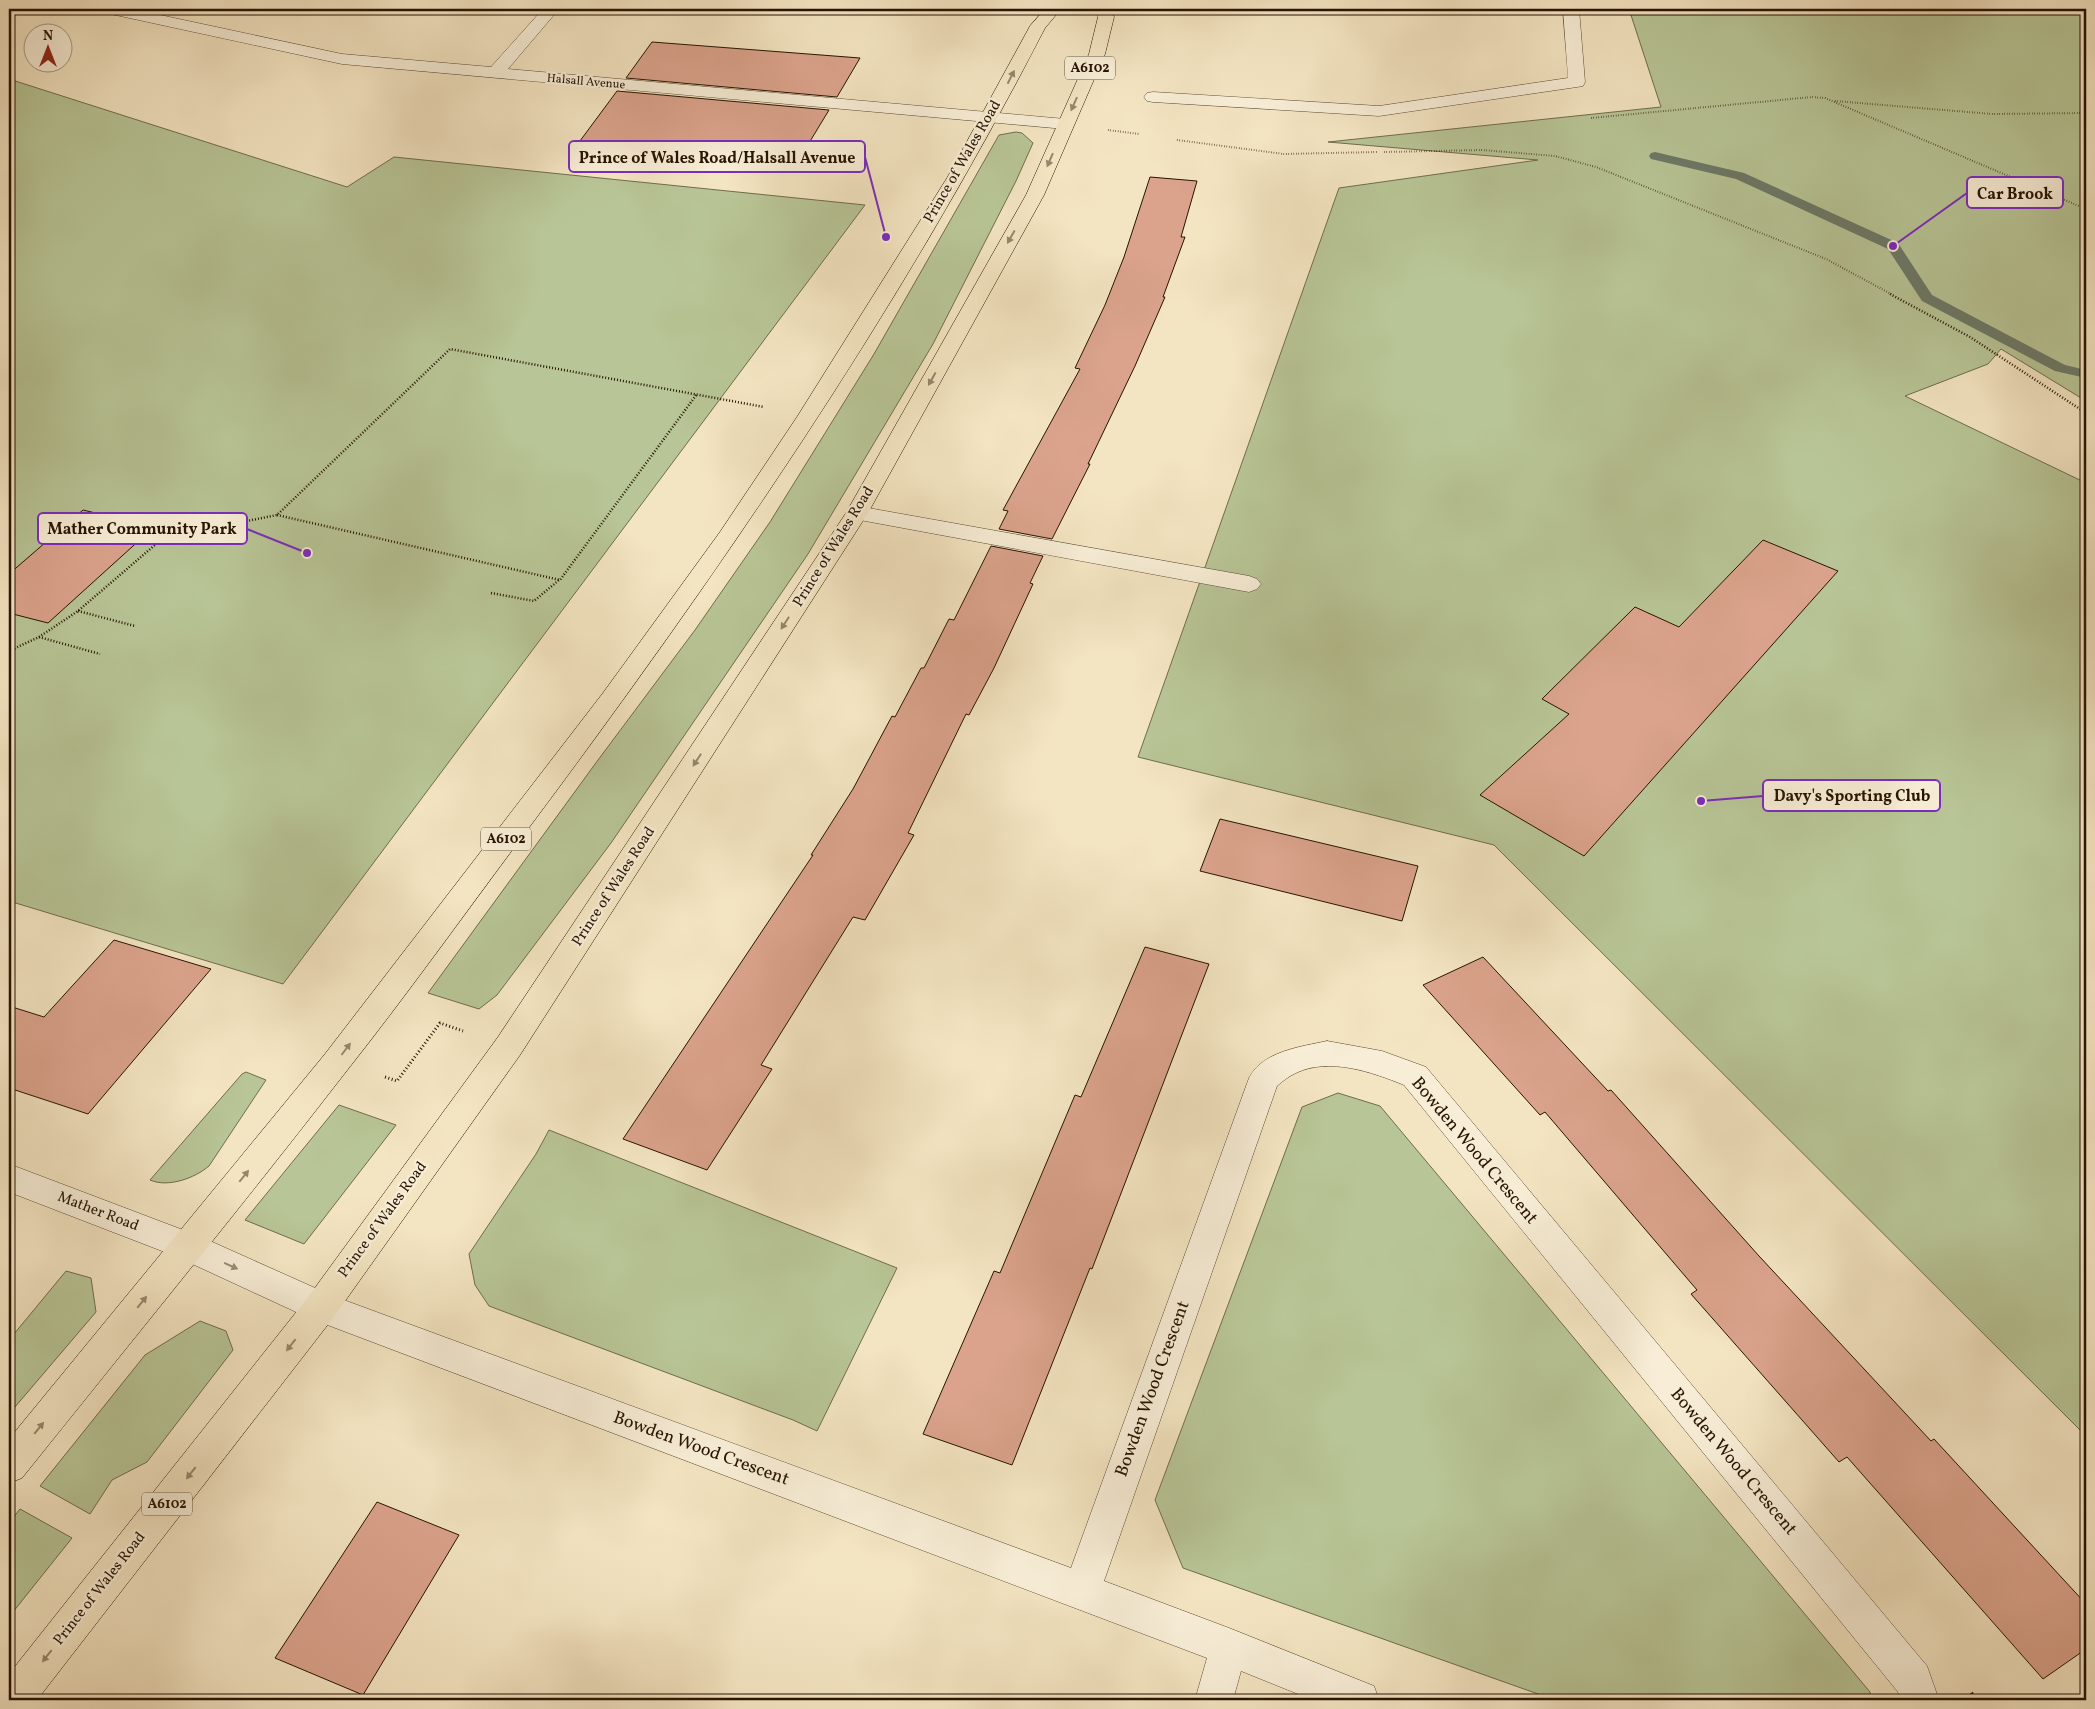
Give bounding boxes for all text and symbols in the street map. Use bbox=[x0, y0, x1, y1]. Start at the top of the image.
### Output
north arrow bbox=[22, 22, 72, 72]
text: N bbox=[43, 27, 53, 46]
road number: A6102 bbox=[1065, 56, 1115, 80]
one-way arrow bbox=[1007, 70, 1015, 84]
street label: Halsall Avenue bbox=[546, 71, 626, 93]
street label: Prince of Wales Road bbox=[919, 97, 1007, 227]
one-way arrow bbox=[1070, 97, 1078, 111]
callout: Prince of Wales Road/Halsall Avenue bbox=[569, 141, 865, 172]
text: Prince of Wales Road/Halsall Avenue bbox=[579, 148, 855, 170]
one-way arrow bbox=[1046, 153, 1054, 168]
callout: Car Brook bbox=[1967, 177, 2063, 208]
text: Car Brook bbox=[1977, 184, 2053, 206]
one-way arrow bbox=[1007, 231, 1016, 244]
one-way arrow bbox=[928, 372, 936, 387]
street label: Prince of Wales Road bbox=[788, 483, 880, 611]
callout: Mather Community Park bbox=[38, 513, 247, 544]
text: Mather Community Park bbox=[47, 519, 237, 541]
one-way arrow bbox=[780, 617, 790, 630]
one-way arrow bbox=[692, 753, 701, 766]
callout: Davy's Sporting Club bbox=[1763, 780, 1940, 811]
text: Davy's Sporting Club bbox=[1774, 786, 1931, 808]
street label: Prince of Wales Road bbox=[567, 823, 661, 951]
road number: A6102 bbox=[481, 828, 531, 851]
one-way arrow bbox=[341, 1043, 352, 1056]
street label: Bowden Wood Crescent bbox=[1405, 1072, 1543, 1230]
street label: Prince of Wales Road bbox=[334, 1158, 432, 1282]
one-way arrow bbox=[239, 1169, 250, 1182]
street label: Mather Road bbox=[54, 1187, 142, 1237]
one-way arrow bbox=[224, 1263, 238, 1271]
one-way arrow bbox=[136, 1295, 147, 1308]
street label: Bowden Wood Crescent bbox=[1110, 1298, 1196, 1480]
one-way arrow bbox=[285, 1338, 296, 1351]
street label: Bowden Wood Crescent bbox=[1664, 1383, 1802, 1541]
street label: Bowden Wood Crescent bbox=[610, 1406, 792, 1492]
one-way arrow bbox=[34, 1422, 45, 1435]
one-way arrow bbox=[185, 1466, 196, 1479]
road number: A6102 bbox=[142, 1492, 192, 1516]
street label: Prince of Wales Road bbox=[49, 1528, 151, 1650]
one-way arrow bbox=[42, 1649, 53, 1662]

